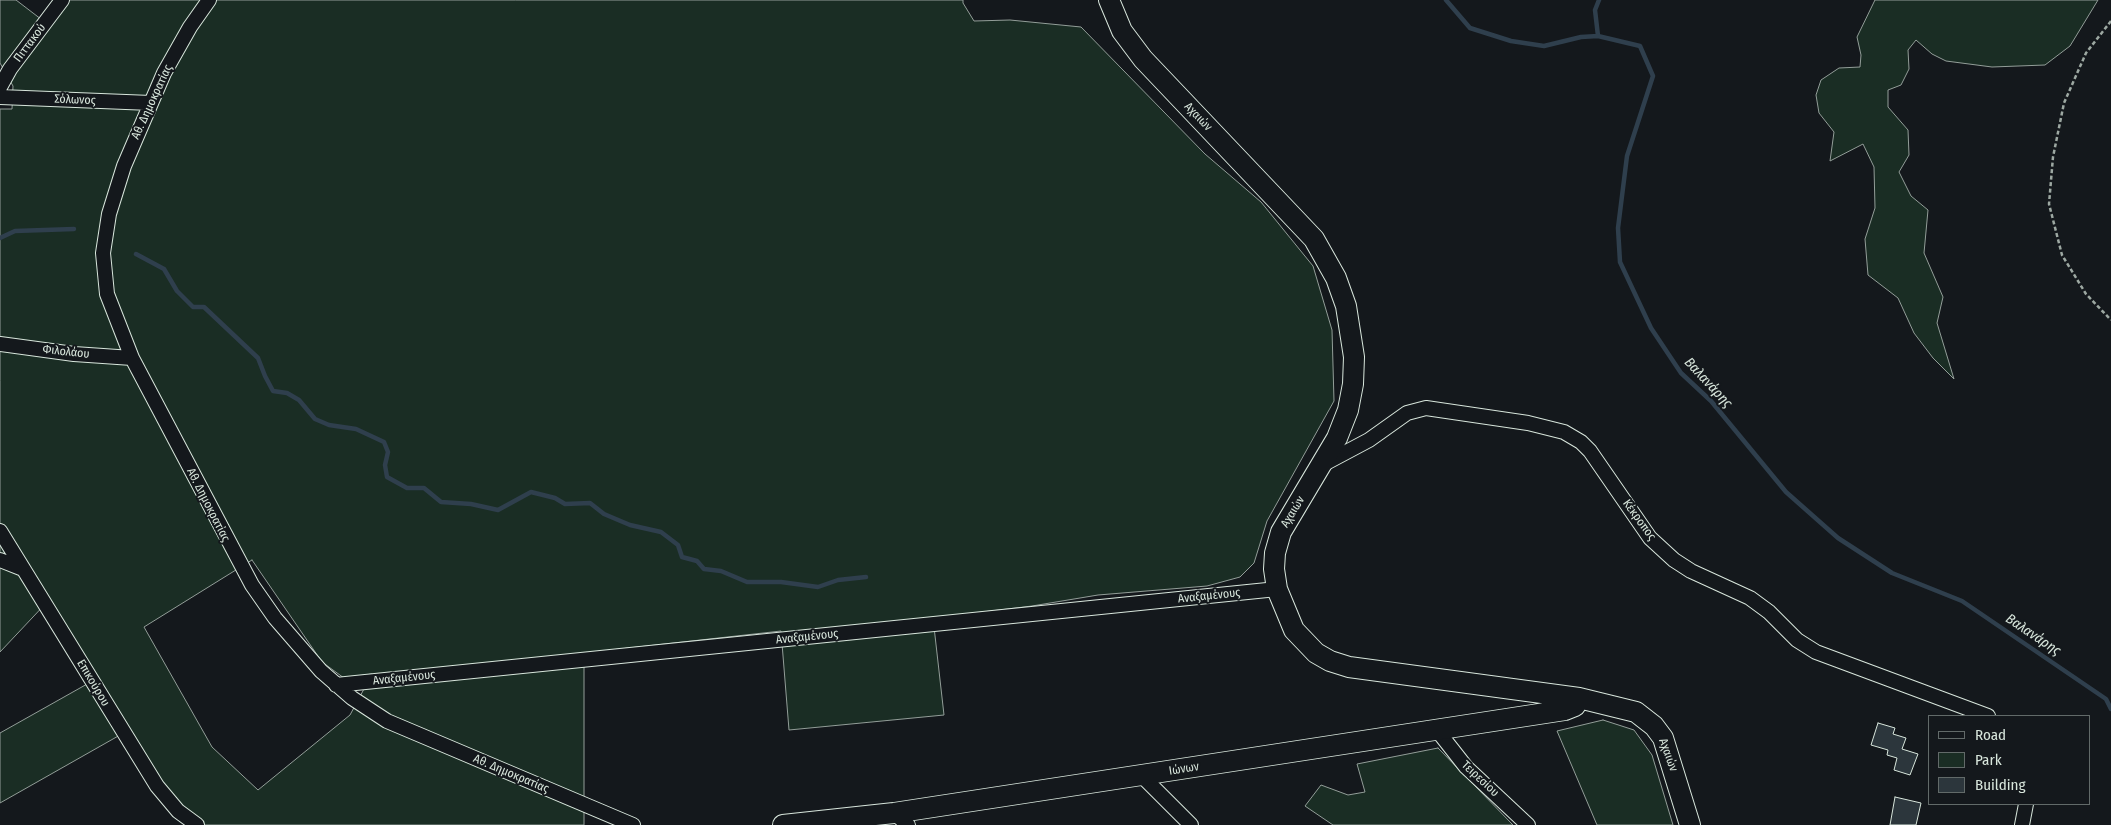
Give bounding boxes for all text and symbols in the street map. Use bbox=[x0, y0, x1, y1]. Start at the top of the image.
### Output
street label: Πιττακού bbox=[11, 21, 49, 65]
street label: Αθ. Δημοκρατίας bbox=[128, 62, 176, 142]
street label: Σόλωνος bbox=[54, 92, 96, 108]
street label: Αχαιών bbox=[1181, 100, 1215, 134]
street label: Φιλολάου bbox=[42, 342, 90, 362]
water label: Βαλανάρης bbox=[1680, 354, 1736, 412]
street label: Αθ. Δημοκρατίας bbox=[183, 466, 233, 544]
street label: Αχαιών bbox=[1278, 494, 1308, 530]
street label: Κέκροπος bbox=[1619, 497, 1659, 543]
street label: Αναξαμένους bbox=[1177, 586, 1241, 606]
water label: Βαλανάρης bbox=[2002, 610, 2064, 660]
street label: Αναξαμένους bbox=[775, 627, 839, 647]
street label: Επικούρου bbox=[74, 657, 112, 709]
street label: Αναξαμένους bbox=[372, 668, 436, 688]
legend bbox=[1928, 715, 2091, 805]
text: Road bbox=[1975, 726, 2006, 744]
street label: Αχαιών bbox=[1655, 737, 1681, 773]
text: Park bbox=[1975, 751, 2002, 769]
street label: Αθ. Δημοκρατίας bbox=[471, 752, 551, 796]
street label: Τειρεσίου bbox=[1458, 758, 1502, 800]
street label: Ιώνων bbox=[1168, 760, 1200, 778]
text: Building bbox=[1975, 776, 2026, 794]

